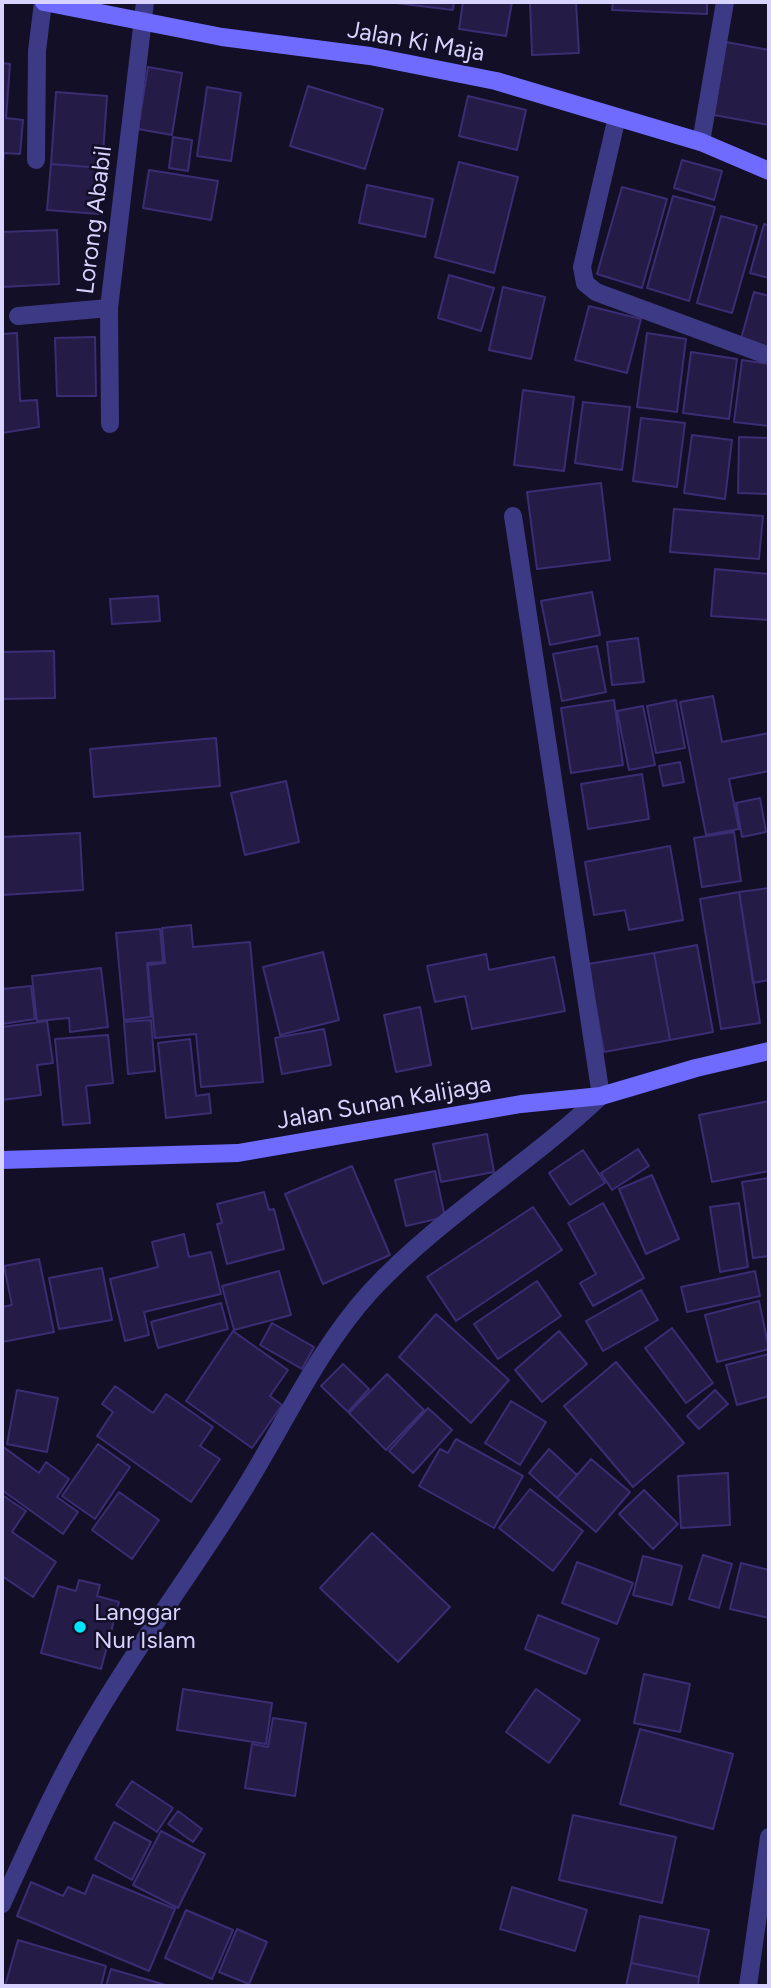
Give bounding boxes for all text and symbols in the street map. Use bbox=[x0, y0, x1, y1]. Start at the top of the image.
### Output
street label: Jalan Ki Maja bbox=[345, 16, 487, 68]
street label: Lorong Ababil bbox=[72, 144, 118, 296]
street label: Jalan Sunan Kalijaga bbox=[275, 1070, 493, 1136]
place label: Langgar Nur Islam bbox=[94, 1599, 196, 1655]
marker: Langgar Nur Islam bbox=[72, 1619, 88, 1635]

